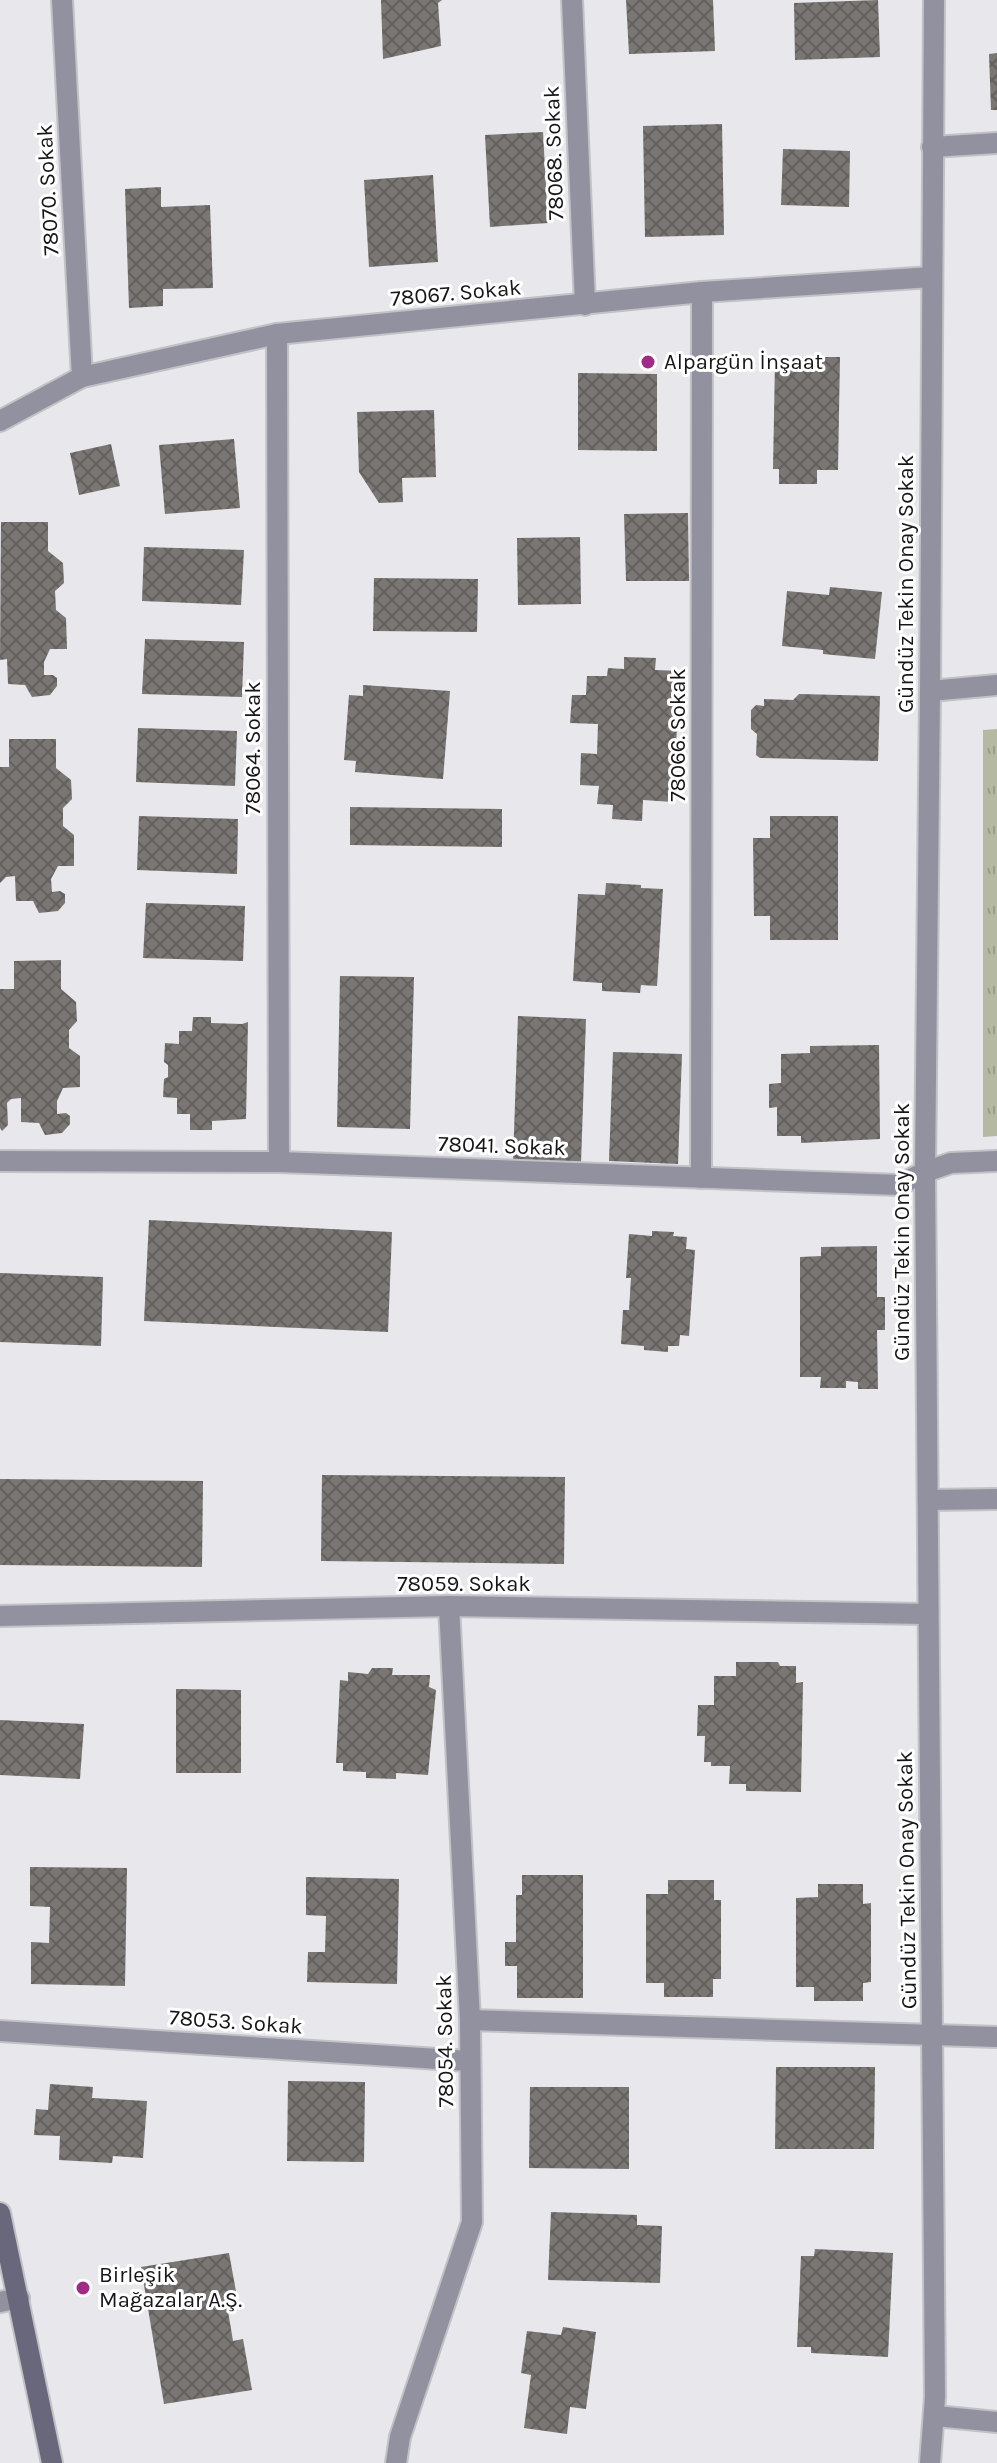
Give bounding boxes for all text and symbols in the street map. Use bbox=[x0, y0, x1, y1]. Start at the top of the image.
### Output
street label: 78068. Sokak bbox=[539, 85, 569, 221]
street label: 78070. Sokak bbox=[32, 124, 64, 256]
street label: 78067. Sokak bbox=[390, 274, 522, 312]
place label: Alpargün İnşaat bbox=[664, 349, 823, 375]
marker: Alpargün İnşaat bbox=[639, 353, 657, 371]
street label: Gündüz Tekin Onay Sokak bbox=[893, 455, 919, 713]
street label: 78066. Sokak bbox=[665, 668, 691, 802]
street label: 78064. Sokak bbox=[240, 681, 266, 815]
street label: Gündüz Tekin Onay Sokak bbox=[889, 1103, 915, 1361]
street label: 78041. Sokak bbox=[438, 1131, 566, 1161]
street label: 78059. Sokak bbox=[397, 1571, 531, 1597]
street label: Gündüz Tekin Onay Sokak bbox=[892, 1751, 922, 2009]
street label: 78054. Sokak bbox=[431, 1974, 459, 2108]
street label: 78053. Sokak bbox=[168, 2004, 304, 2040]
place label: Birleşik Mağazalar A.Ş. bbox=[99, 2262, 242, 2313]
marker: Birleşik Mağazalar A.Ş. bbox=[74, 2279, 92, 2297]

